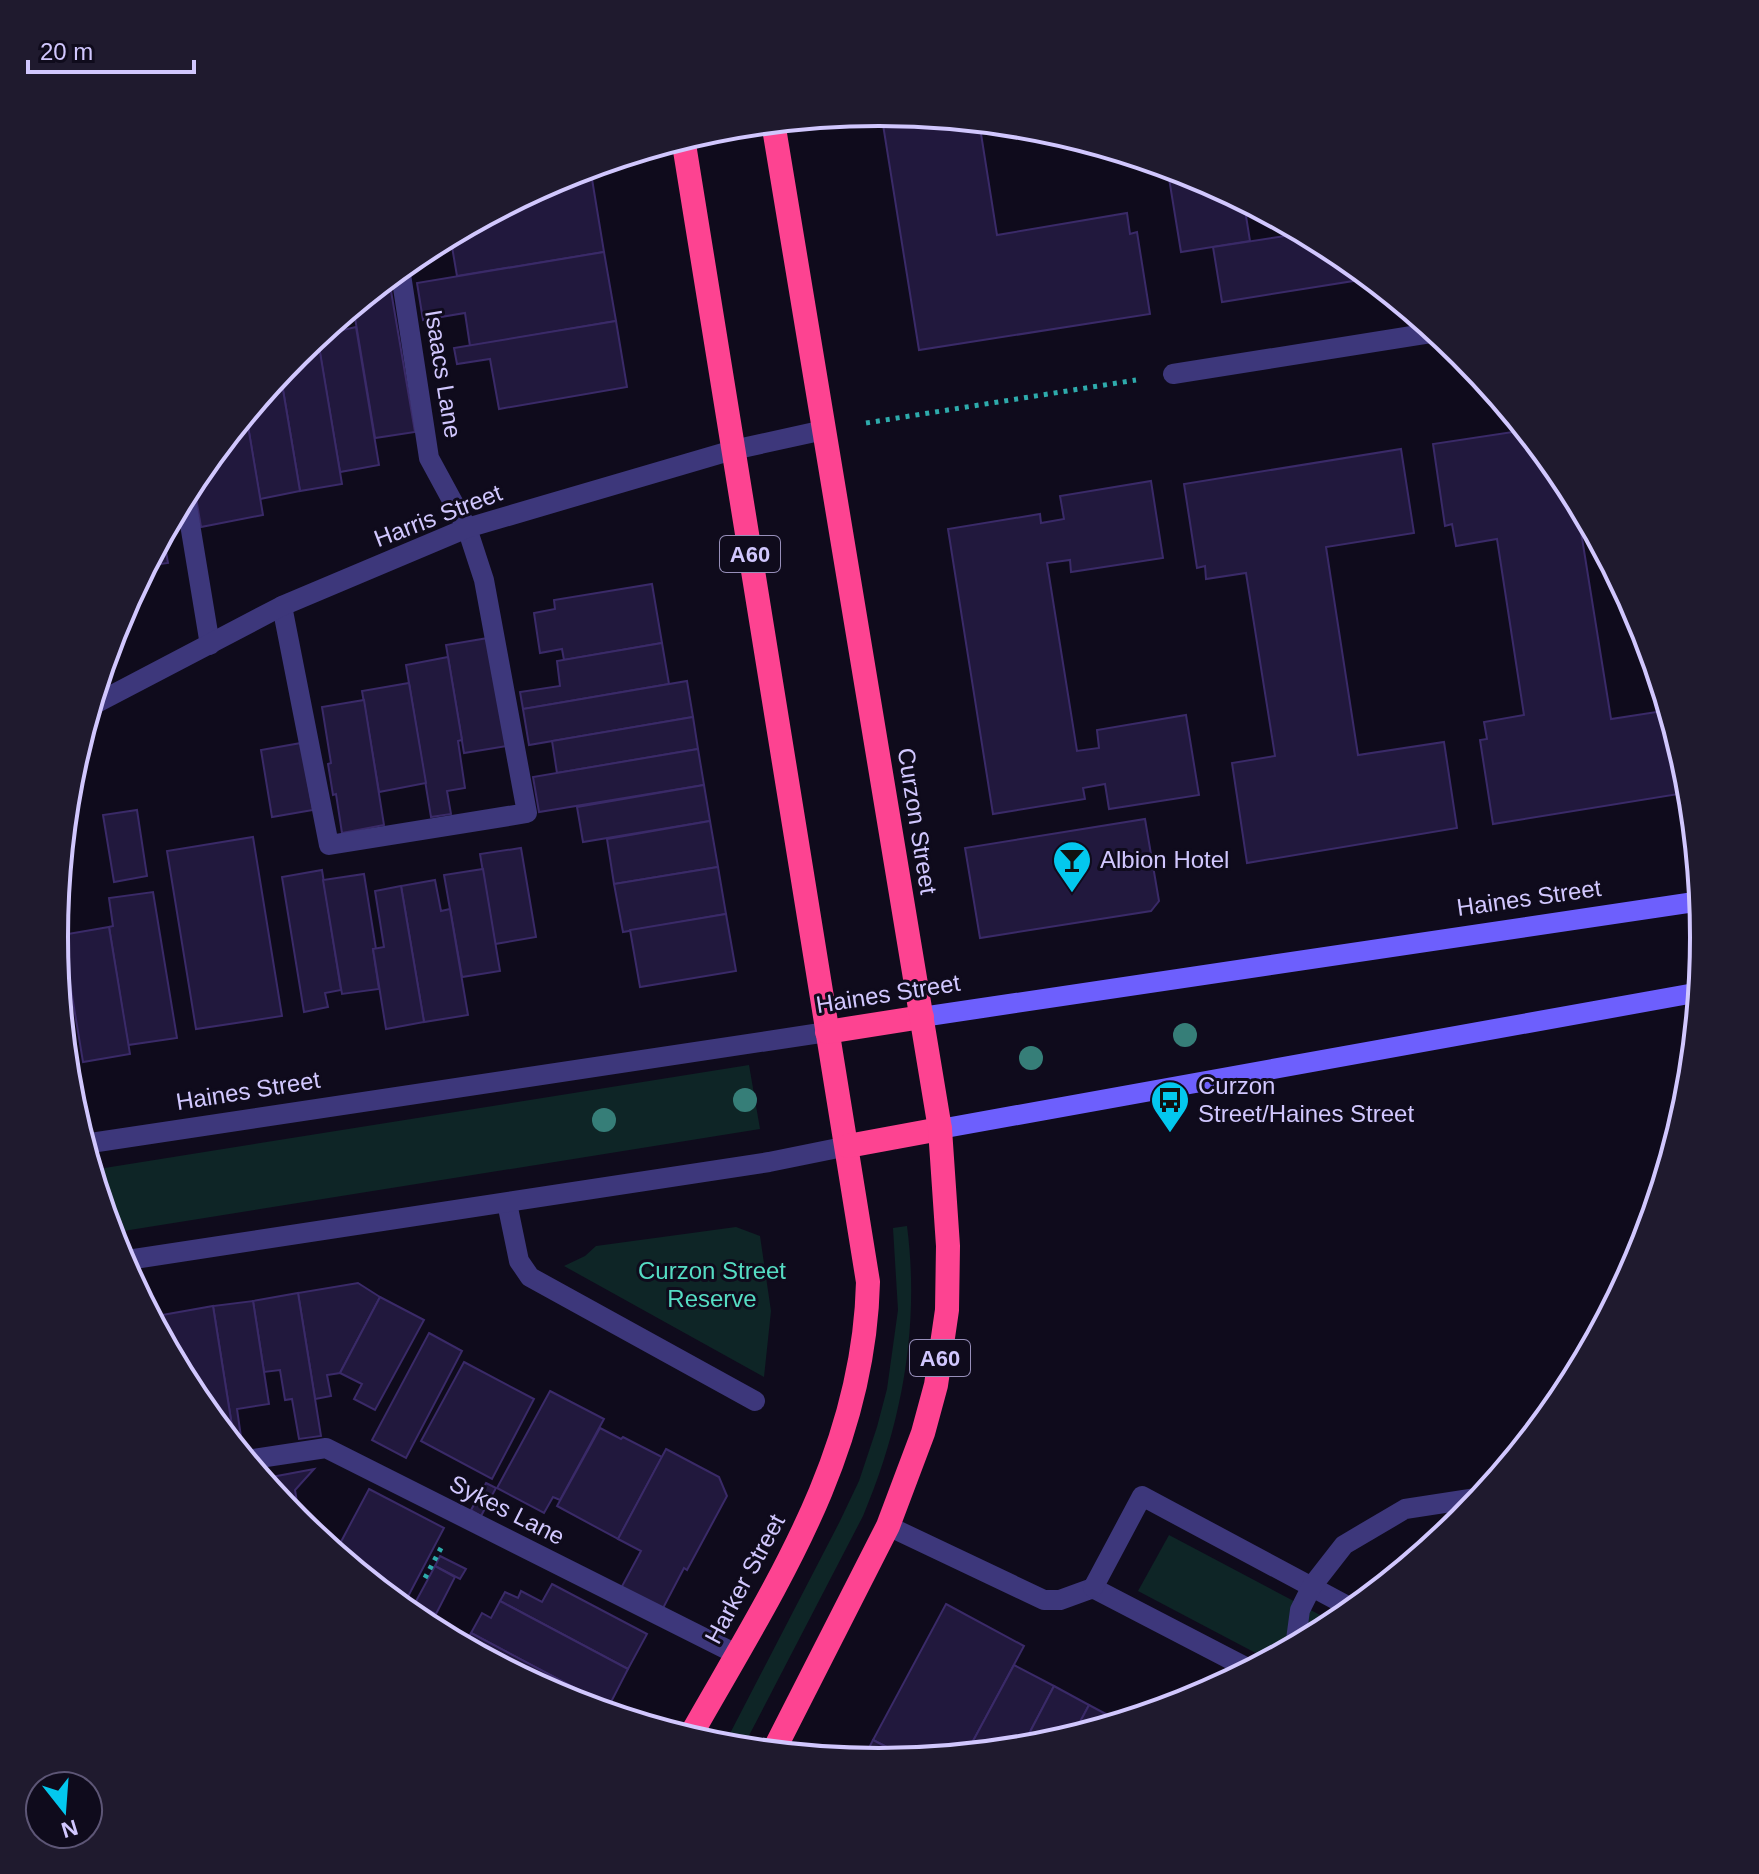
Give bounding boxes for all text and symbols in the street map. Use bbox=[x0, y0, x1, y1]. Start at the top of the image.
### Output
scale bar bbox=[28, 24, 194, 74]
text: 20 m bbox=[40, 38, 93, 65]
street label: Isaacs Lane bbox=[420, 308, 467, 440]
street label: Harris Street bbox=[370, 479, 506, 552]
road number: A60 bbox=[720, 536, 780, 572]
street label: Curzon Street bbox=[893, 746, 942, 896]
bar icon: Albion Hotel bbox=[1051, 839, 1093, 894]
place label: Albion Hotel bbox=[1100, 846, 1229, 873]
street label: Haines Street bbox=[1455, 874, 1603, 921]
street label: Haines Street bbox=[814, 969, 962, 1018]
street label: Haines Street bbox=[174, 1066, 322, 1115]
place label: Curzon Street/Haines Street bbox=[1198, 1072, 1414, 1127]
bus stop icon: Curzon Street/Haines Street bbox=[1149, 1079, 1191, 1134]
park label: Curzon Street Reserve bbox=[638, 1257, 786, 1312]
road number: A60 bbox=[910, 1340, 970, 1376]
street label: Sykes Lane bbox=[445, 1469, 569, 1550]
street label: Harker Street bbox=[699, 1509, 790, 1648]
north arrow bbox=[24, 1770, 104, 1850]
text: N bbox=[58, 1814, 81, 1843]

